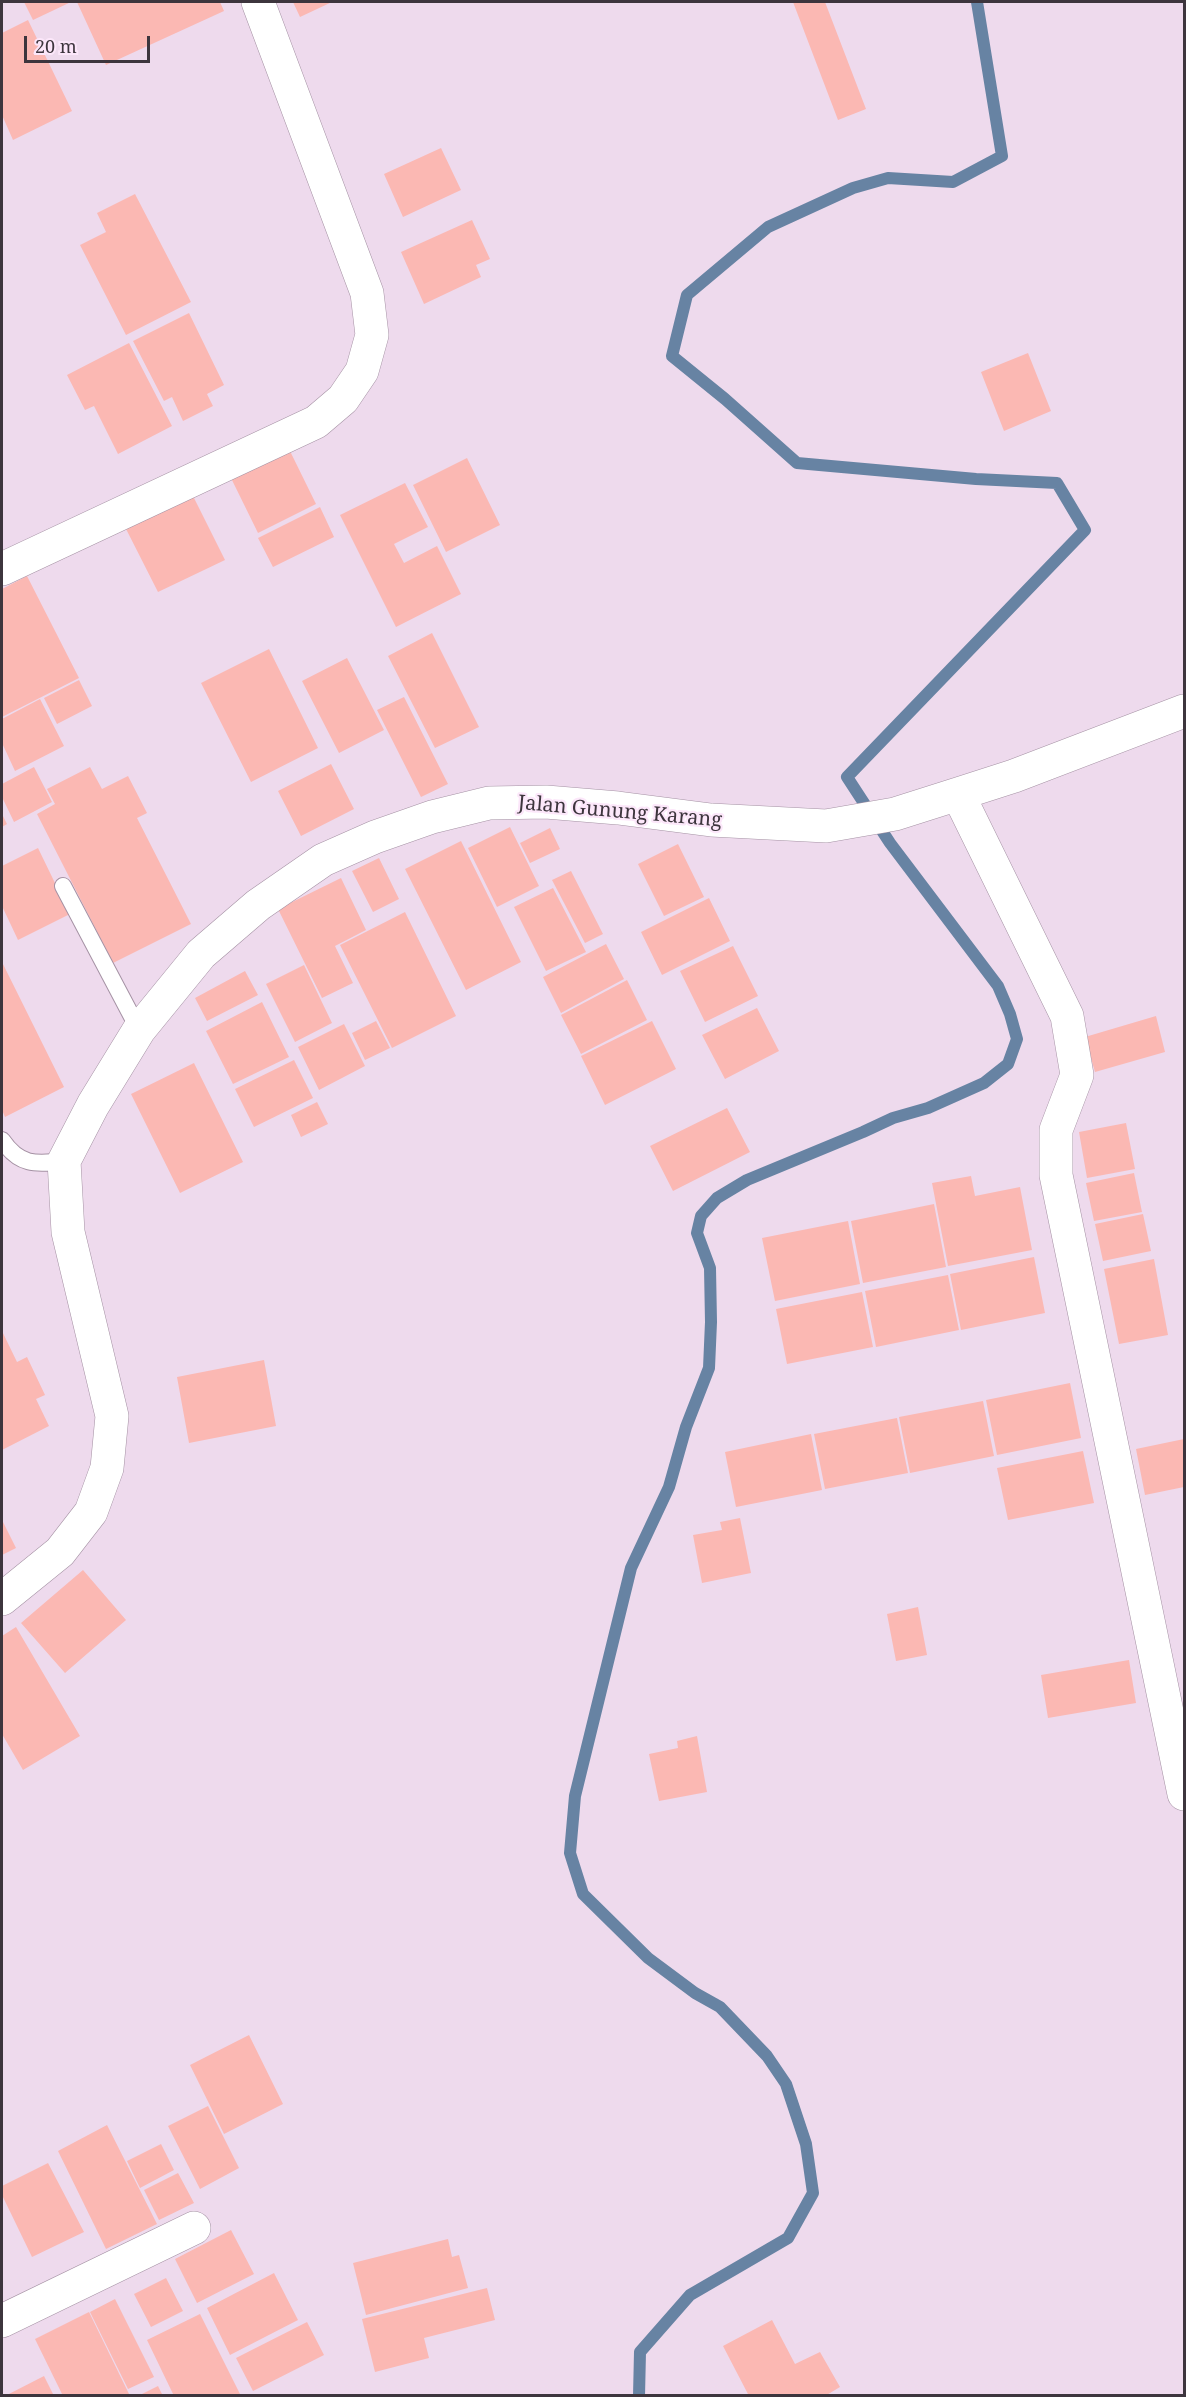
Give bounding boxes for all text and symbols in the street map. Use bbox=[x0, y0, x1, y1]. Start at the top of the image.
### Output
scale bar bbox=[27, 24, 153, 62]
text: 20 m bbox=[35, 34, 77, 58]
street label: Jalan Gunung Karang bbox=[517, 791, 723, 833]

